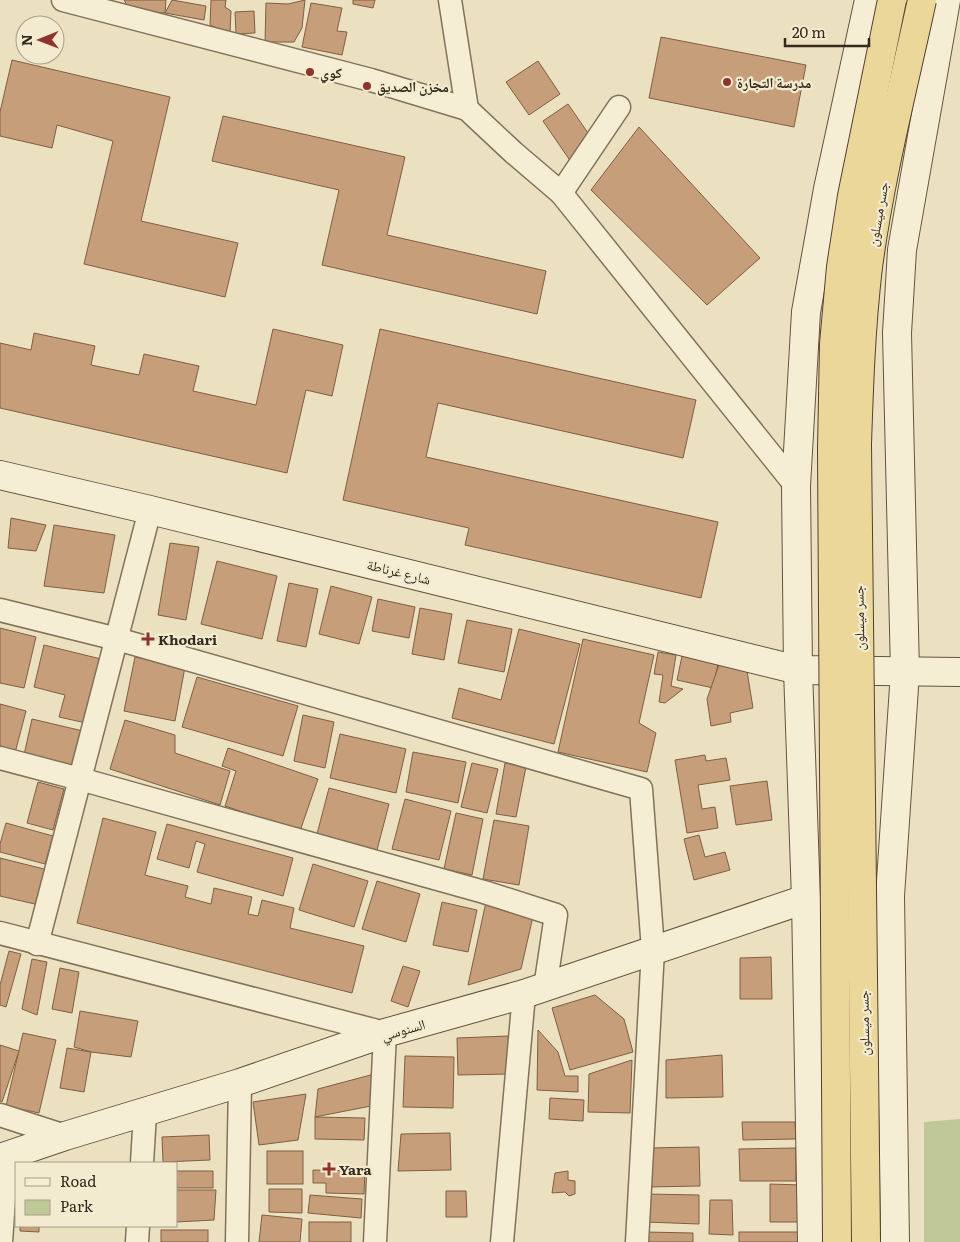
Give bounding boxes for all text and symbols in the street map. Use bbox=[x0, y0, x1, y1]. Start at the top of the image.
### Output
north arrow bbox=[15, 15, 65, 65]
scale bar bbox=[785, 15, 869, 47]
text: 20 m bbox=[792, 20, 826, 43]
text: N bbox=[16, 34, 36, 46]
place label: كوي bbox=[320, 62, 342, 84]
marker: كوي bbox=[304, 66, 316, 78]
place label: مدرسة التجارة bbox=[737, 72, 811, 92]
place label: مخزن الصديق bbox=[377, 76, 449, 96]
marker: مدرسة التجارة bbox=[721, 76, 733, 88]
marker: مخزن الصديق bbox=[361, 80, 373, 92]
street label: جسر ميسلون bbox=[861, 180, 893, 248]
street label: شارع غرناطة bbox=[365, 553, 433, 590]
street label: جسر ميسلون bbox=[847, 585, 869, 651]
place label: Khodari bbox=[158, 629, 217, 649]
marker: Khodari bbox=[142, 633, 154, 645]
street label: جسر ميسلون bbox=[852, 990, 874, 1056]
street label: السنوسي bbox=[379, 1013, 428, 1047]
place label: Yara bbox=[339, 1159, 372, 1179]
legend bbox=[15, 1162, 178, 1227]
marker: Yara bbox=[323, 1163, 335, 1175]
text: Road bbox=[60, 1169, 96, 1192]
text: Park bbox=[60, 1194, 94, 1217]

